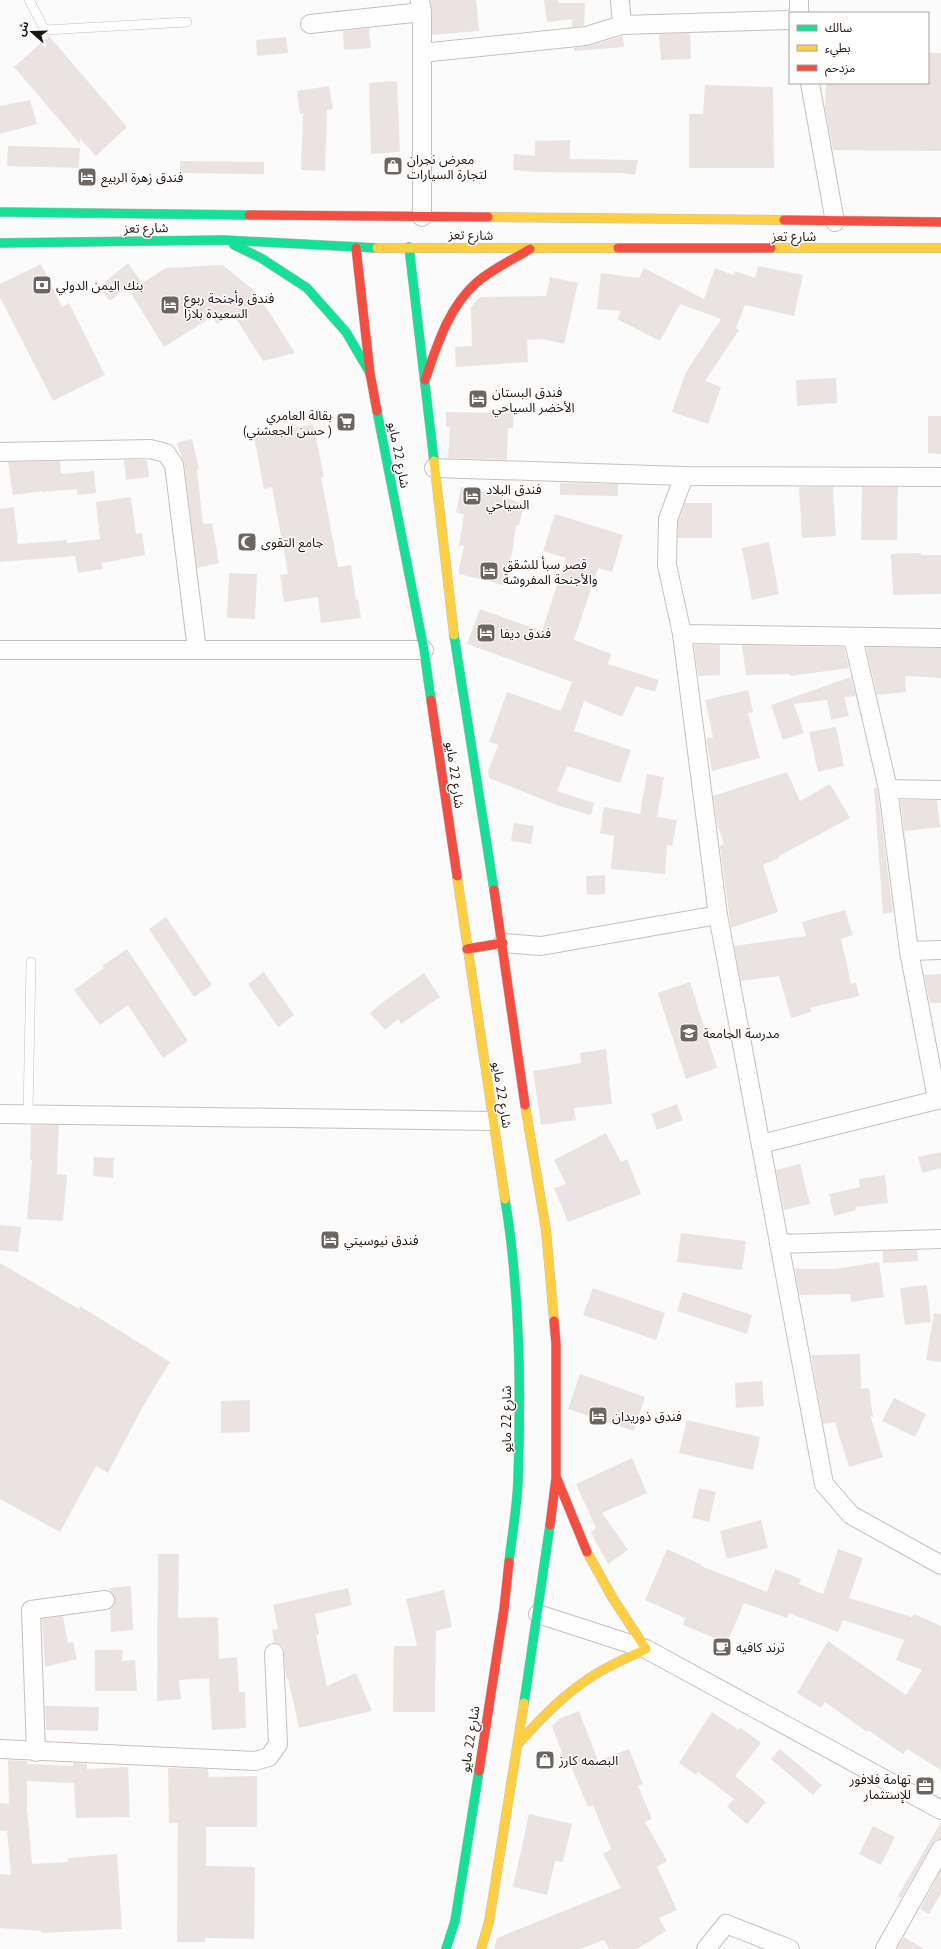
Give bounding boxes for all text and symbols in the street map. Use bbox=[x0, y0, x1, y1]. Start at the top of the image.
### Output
north arrow bbox=[12, 12, 52, 52]
legend bbox=[789, 12, 929, 84]
text: ش bbox=[13, 19, 32, 38]
text: سالك bbox=[825, 20, 852, 35]
text: بطيء bbox=[825, 40, 851, 58]
text: مزدحم bbox=[825, 60, 855, 77]
place label: معرض نجران لتجارة السيارات bbox=[407, 151, 487, 183]
shop icon: معرض نجران لتجارة السيارات bbox=[382, 155, 404, 177]
hotel icon: فندق زهرة الربيع bbox=[76, 166, 98, 188]
place label: فندق زهرة الربيع bbox=[101, 169, 183, 188]
street label: شارع تعز bbox=[123, 219, 168, 239]
street label: شارع تعز bbox=[448, 226, 493, 246]
street label: شارع تعز bbox=[771, 228, 816, 247]
bank icon: بنك اليمن الدولي bbox=[31, 274, 53, 296]
place label: بنك اليمن الدولي bbox=[56, 277, 143, 296]
place label: فندق وأجنحة ربوع السعيدة بلازا bbox=[184, 290, 275, 322]
hotel icon: فندق وأجنحة ربوع السعيدة بلازا bbox=[159, 294, 181, 316]
place label: فندق البستان الأخضر السياحي bbox=[492, 384, 575, 418]
hotel icon: فندق البستان الأخضر السياحي bbox=[467, 388, 489, 410]
place label: بقالة العامري (حسن الجعشني ) bbox=[243, 407, 332, 441]
supermarket icon: بقالة العامري (حسن الجعشني ) bbox=[335, 411, 357, 433]
street label: شارع 22 مايو bbox=[382, 420, 414, 490]
place label: فندق البلاد السياحي bbox=[486, 481, 542, 515]
hotel icon: فندق البلاد السياحي bbox=[461, 485, 483, 507]
mosque icon: جامع التقوى bbox=[236, 531, 258, 553]
place label: جامع التقوى bbox=[261, 534, 324, 553]
place label: قصر سبأ للشقق والأجنحة المفروشة bbox=[503, 556, 598, 588]
hotel icon: قصر سبأ للشقق والأجنحة المفروشة bbox=[478, 560, 500, 582]
hotel icon: فندق ديفا bbox=[475, 622, 497, 644]
place label: فندق ديفا bbox=[500, 625, 551, 642]
street label: شارع 22 مايو bbox=[440, 741, 468, 810]
school or university icon: مدرسة الجامعة bbox=[678, 1022, 700, 1044]
place label: مدرسة الجامعة bbox=[703, 1025, 780, 1042]
street label: شارع 22 مايو bbox=[486, 1061, 516, 1130]
hotel icon: فندق نيوسيتي bbox=[319, 1229, 341, 1251]
place label: فندق نيوسيتي bbox=[344, 1232, 419, 1251]
street label: شارع 22 مايو bbox=[498, 1385, 517, 1453]
hotel icon: فندق ذوريدان bbox=[587, 1405, 609, 1427]
place label: فندق ذوريدان bbox=[612, 1408, 682, 1425]
cafe icon: ترند كافيه bbox=[711, 1636, 733, 1658]
place label: ترند كافيه bbox=[736, 1639, 785, 1656]
street label: شارع 22 مايو bbox=[456, 1705, 486, 1774]
shop icon: البصمه كارز bbox=[534, 1749, 556, 1771]
place label: البصمه كارز bbox=[558, 1752, 618, 1769]
place label: تهامة فلافور للإستثمار bbox=[849, 1771, 911, 1804]
office icon: تهامة فلافور للإستثمار bbox=[914, 1775, 936, 1797]

